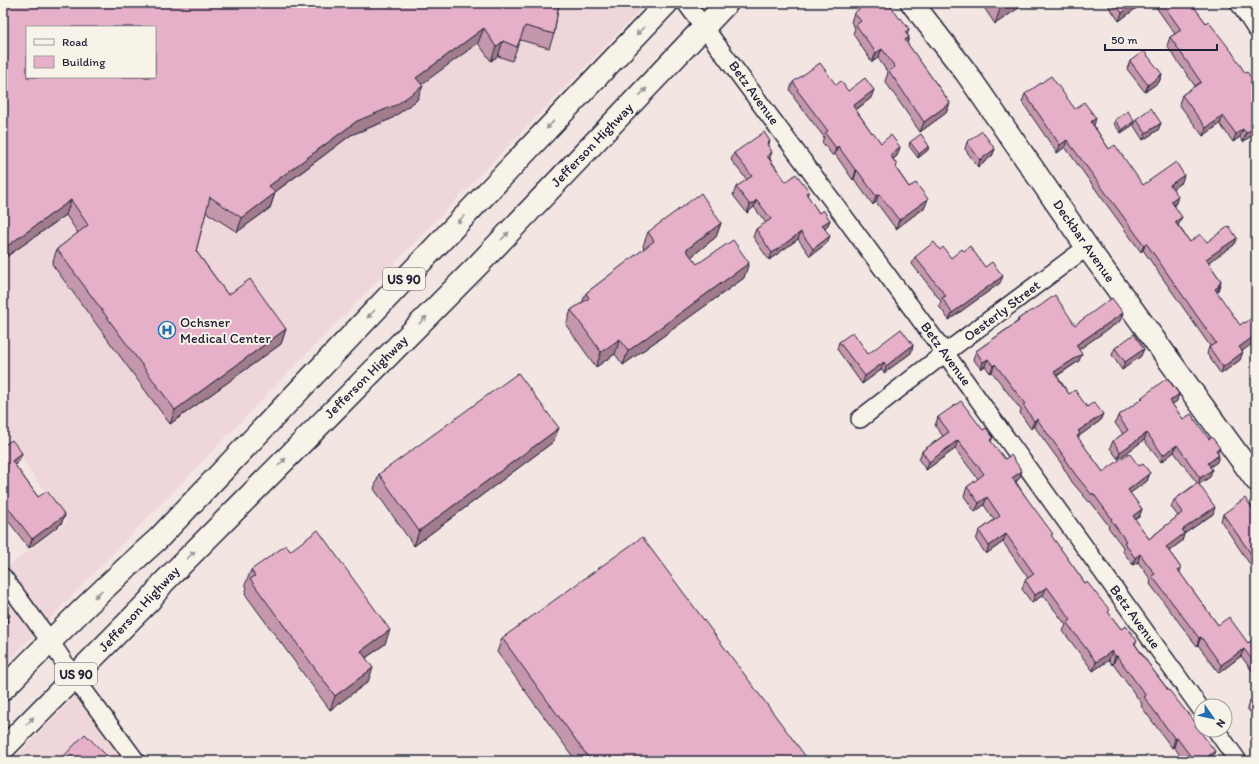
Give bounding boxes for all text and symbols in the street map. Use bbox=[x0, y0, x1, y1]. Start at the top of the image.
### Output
legend bbox=[26, 26, 156, 78]
one-way arrow bbox=[635, 26, 645, 36]
scale bar bbox=[1105, 26, 1217, 52]
text: 50 m bbox=[1111, 33, 1137, 47]
text: Road bbox=[62, 35, 88, 49]
text: Building bbox=[62, 55, 106, 69]
street label: Betz Avenue bbox=[725, 58, 783, 129]
one-way arrow bbox=[638, 86, 647, 97]
street label: Jefferson Highway bbox=[547, 99, 637, 191]
one-way arrow bbox=[546, 120, 555, 130]
street label: Deckbar Avenue bbox=[1049, 196, 1119, 286]
one-way arrow bbox=[456, 214, 466, 224]
one-way arrow bbox=[500, 231, 510, 241]
road number: US 90 bbox=[383, 268, 425, 290]
street label: Oesterly Street bbox=[960, 277, 1044, 345]
one-way arrow bbox=[367, 309, 376, 318]
place label: Ochsner Medical Center bbox=[180, 314, 271, 347]
one-way arrow bbox=[418, 315, 428, 325]
street label: Betz Avenue bbox=[917, 319, 975, 390]
hospital icon: Ochsner Medical Center bbox=[157, 320, 177, 340]
street label: Jefferson Highway bbox=[321, 331, 412, 422]
one-way arrow bbox=[277, 457, 287, 467]
one-way arrow bbox=[186, 550, 195, 560]
street label: Jefferson Highway bbox=[95, 562, 183, 655]
street label: Betz Avenue bbox=[1106, 582, 1164, 653]
one-way arrow bbox=[93, 589, 103, 599]
road number: US 90 bbox=[55, 663, 97, 685]
north arrow bbox=[1193, 698, 1233, 738]
one-way arrow bbox=[25, 716, 35, 726]
text: N bbox=[1213, 717, 1228, 730]

